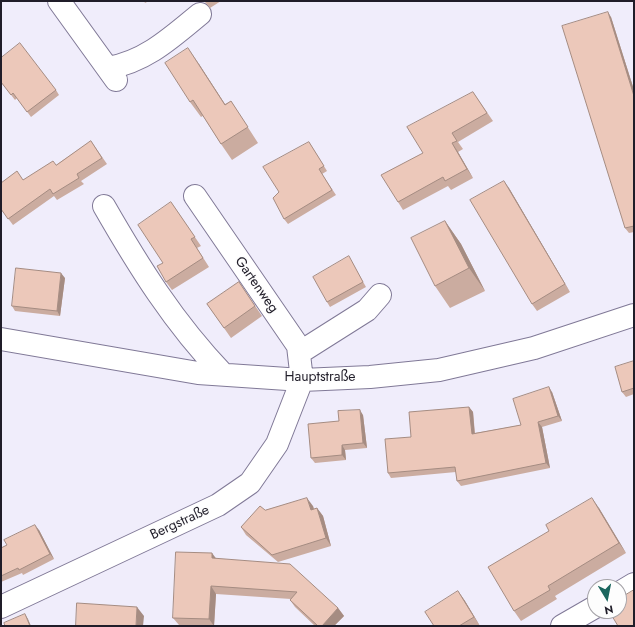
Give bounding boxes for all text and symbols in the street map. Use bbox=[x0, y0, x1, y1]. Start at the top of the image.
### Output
street label: Gartenweg bbox=[231, 254, 281, 316]
street label: Hauptstraße bbox=[284, 370, 356, 386]
street label: Bergstraße bbox=[148, 502, 212, 544]
north arrow bbox=[587, 579, 627, 619]
text: N bbox=[603, 601, 615, 618]

